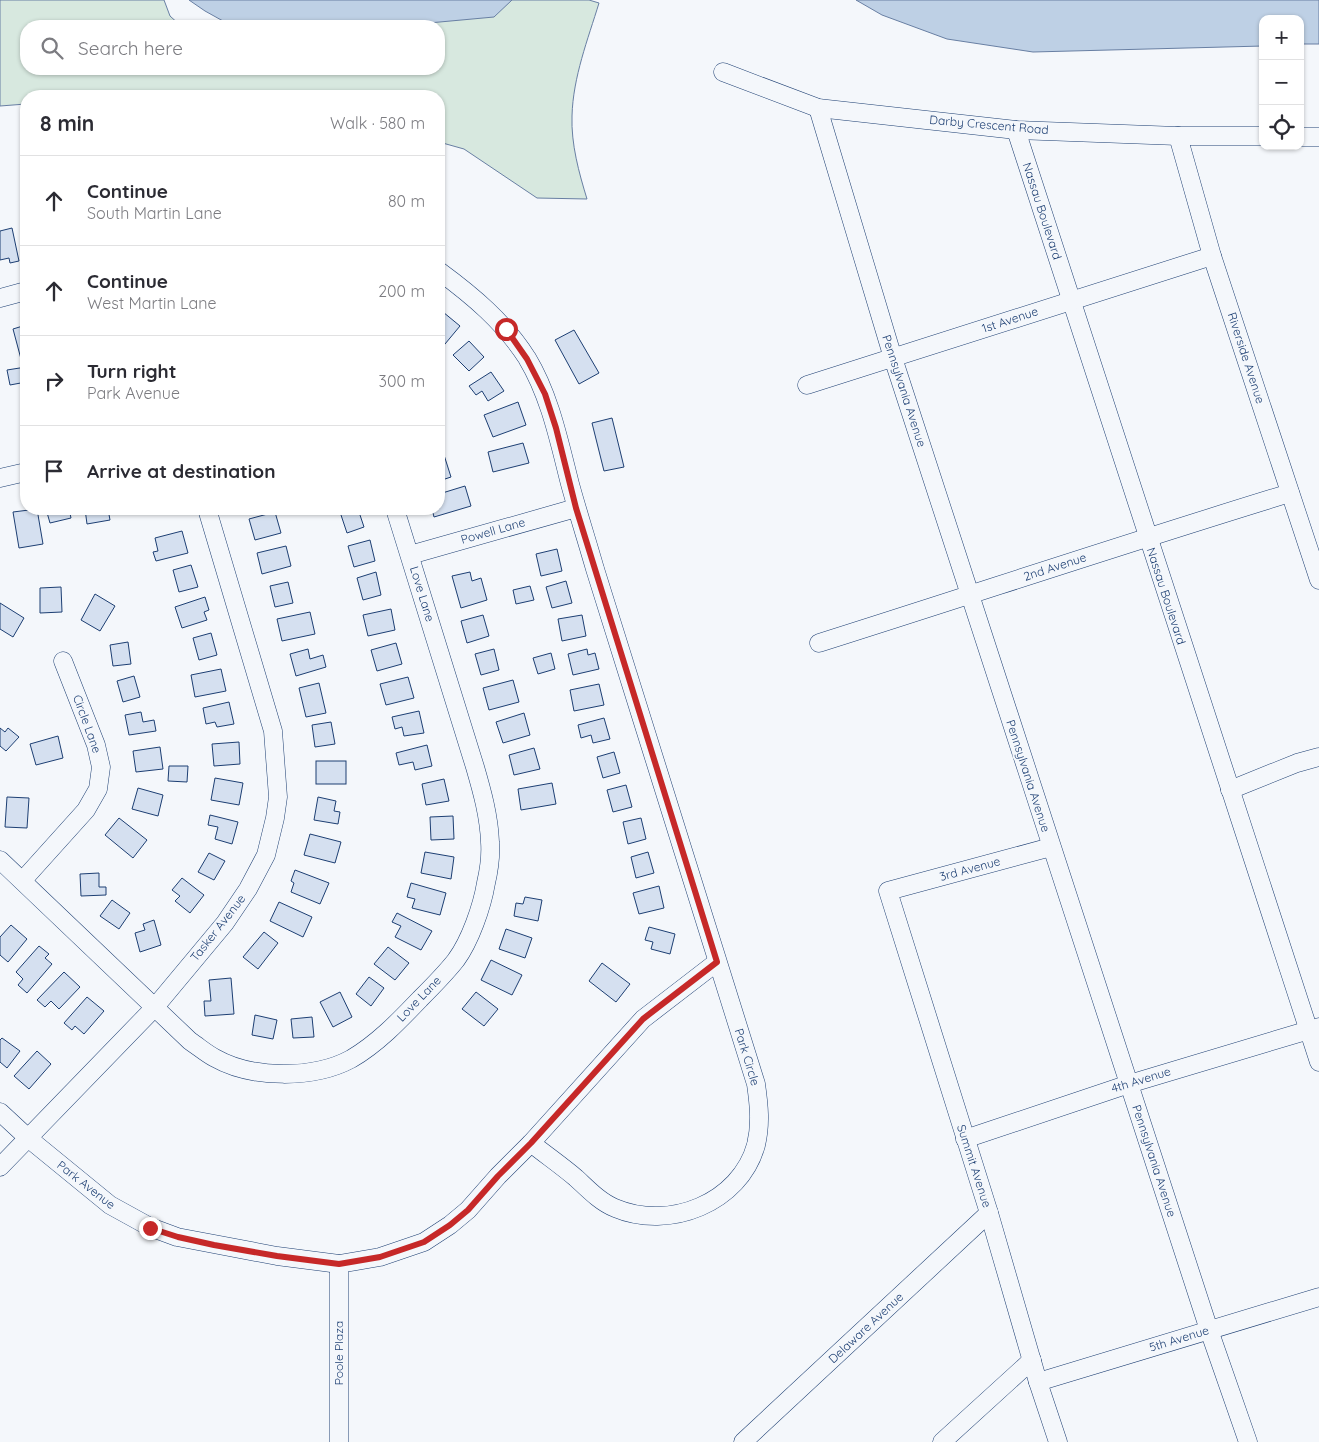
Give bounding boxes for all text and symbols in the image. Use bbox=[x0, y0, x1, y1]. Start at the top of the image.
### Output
map controls bbox=[1259, 15, 1304, 150]
button: + bbox=[1259, 15, 1304, 60]
search box bbox=[20, 20, 445, 75]
icon: search bbox=[38, 34, 66, 62]
text: Search here bbox=[78, 36, 183, 60]
button: − bbox=[1259, 60, 1304, 105]
button: locate bbox=[1259, 105, 1304, 150]
text: 8 min bbox=[40, 110, 94, 136]
street label: Darby Crescent Road bbox=[929, 112, 1049, 137]
text: Walk · 580 m bbox=[330, 113, 425, 133]
street label: Nassau Boulevard bbox=[1020, 160, 1065, 261]
text: Continue bbox=[87, 179, 168, 203]
icon: ahead bbox=[40, 187, 68, 215]
text: 80 m bbox=[388, 191, 425, 211]
text: South Martin Lane bbox=[87, 203, 222, 223]
text: Continue bbox=[87, 269, 168, 293]
icon: ahead bbox=[40, 277, 68, 305]
text: 200 m bbox=[378, 281, 425, 301]
text: West Martin Lane bbox=[87, 293, 217, 313]
street label: 1st Avenue bbox=[980, 303, 1040, 336]
street label: Riverside Avenue bbox=[1225, 310, 1268, 405]
route start bbox=[495, 318, 518, 341]
street label: Pennsylvania Avenue bbox=[879, 333, 930, 449]
text: Turn right bbox=[87, 359, 176, 383]
icon: right bbox=[40, 367, 68, 395]
text: 300 m bbox=[379, 371, 425, 391]
text: Park Avenue bbox=[87, 383, 180, 403]
icon: arrive bbox=[40, 457, 68, 485]
text: Arrive at destination bbox=[87, 459, 276, 483]
street label: Powell Lane bbox=[459, 514, 527, 547]
street label: Nassau Boulevard bbox=[1144, 545, 1189, 646]
street label: 2nd Avenue bbox=[1022, 549, 1088, 584]
street label: Love Lane bbox=[407, 564, 438, 624]
street label: Circle Lane bbox=[70, 693, 105, 755]
street label: Pennsylvania Avenue bbox=[1003, 718, 1054, 834]
street label: 3rd Avenue bbox=[938, 853, 1002, 884]
street label: Tasker Avenue bbox=[187, 891, 249, 964]
street label: Love Lane bbox=[393, 973, 444, 1024]
street label: Park Circle bbox=[732, 1026, 763, 1088]
street label: 4th Avenue bbox=[1109, 1063, 1173, 1096]
street label: Pennsylvania Avenue bbox=[1129, 1103, 1180, 1219]
street label: Summit Avenue bbox=[954, 1122, 995, 1209]
street label: Park Avenue bbox=[54, 1157, 119, 1212]
route end bbox=[139, 1217, 162, 1240]
street label: Delaware Avenue bbox=[825, 1289, 906, 1366]
street label: Poole Plaza bbox=[331, 1321, 346, 1385]
street label: 5th Avenue bbox=[1147, 1322, 1211, 1355]

